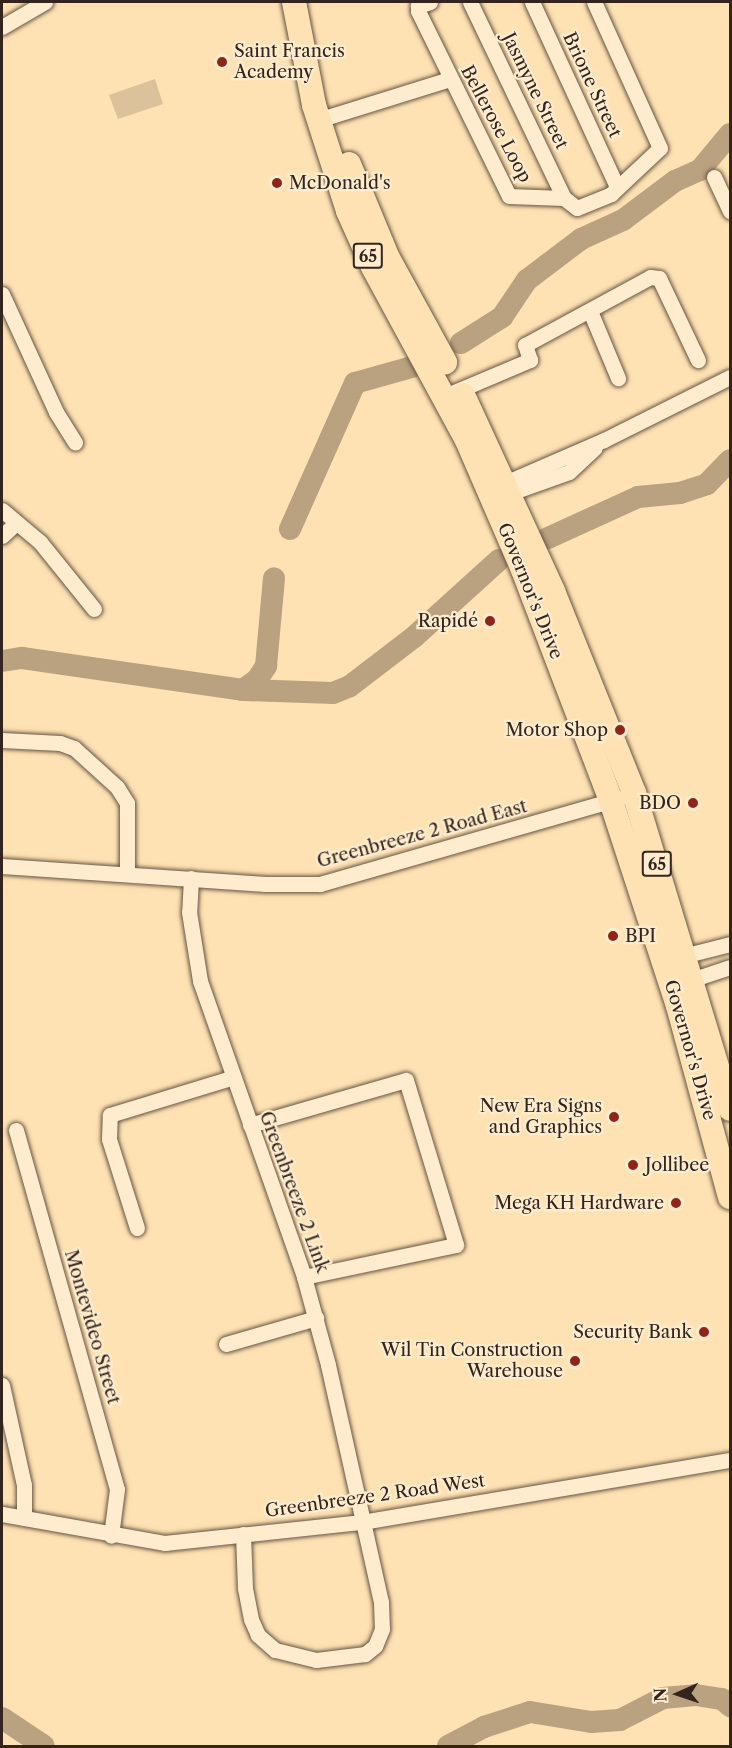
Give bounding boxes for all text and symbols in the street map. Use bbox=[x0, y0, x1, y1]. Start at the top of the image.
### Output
street label: Jasmyne Street bbox=[497, 29, 573, 153]
street label: Brione Street bbox=[558, 29, 626, 141]
place label: Saint Francis Academy bbox=[234, 41, 345, 84]
marker: Saint Francis Academy bbox=[215, 55, 229, 69]
street label: Bellerose Loop bbox=[456, 62, 536, 186]
place label: McDonald's bbox=[289, 172, 390, 194]
marker: McDonald's bbox=[270, 176, 284, 190]
road number: 65 bbox=[352, 243, 385, 269]
street label: Governor's Drive bbox=[493, 520, 567, 662]
place label: Rapidé bbox=[418, 610, 478, 632]
marker: Rapidé bbox=[483, 614, 497, 628]
place label: Motor Shop bbox=[505, 719, 608, 741]
marker: Motor Shop bbox=[613, 723, 627, 737]
place label: BDO bbox=[639, 792, 681, 814]
street label: Greenbreeze 2 Road East bbox=[315, 796, 529, 872]
marker: BDO bbox=[686, 796, 700, 810]
road number: 65 bbox=[640, 851, 674, 877]
place label: BPI bbox=[625, 925, 656, 947]
marker: BPI bbox=[606, 929, 620, 943]
street label: Governor's Drive bbox=[660, 977, 720, 1123]
place label: New Era Signs and Graphics bbox=[479, 1096, 602, 1138]
street label: Greenbreeze 2 Link bbox=[255, 1108, 333, 1276]
marker: New Era Signs and Graphics bbox=[607, 1110, 621, 1124]
place label: Jollibee bbox=[645, 1154, 709, 1176]
marker: Jollibee bbox=[626, 1158, 640, 1172]
place label: Mega KH Hardware bbox=[494, 1192, 664, 1214]
marker: Mega KH Hardware bbox=[669, 1196, 683, 1210]
street label: Montevideo Street bbox=[60, 1247, 124, 1407]
place label: Security Bank bbox=[573, 1321, 692, 1343]
marker: Security Bank bbox=[697, 1325, 711, 1339]
place label: Wil Tin Construction Warehouse bbox=[380, 1340, 563, 1382]
marker: Wil Tin Construction Warehouse bbox=[568, 1354, 582, 1368]
street label: Greenbreeze 2 Road West bbox=[263, 1470, 487, 1522]
north arrow bbox=[648, 1664, 708, 1724]
text: N bbox=[650, 1687, 670, 1702]

